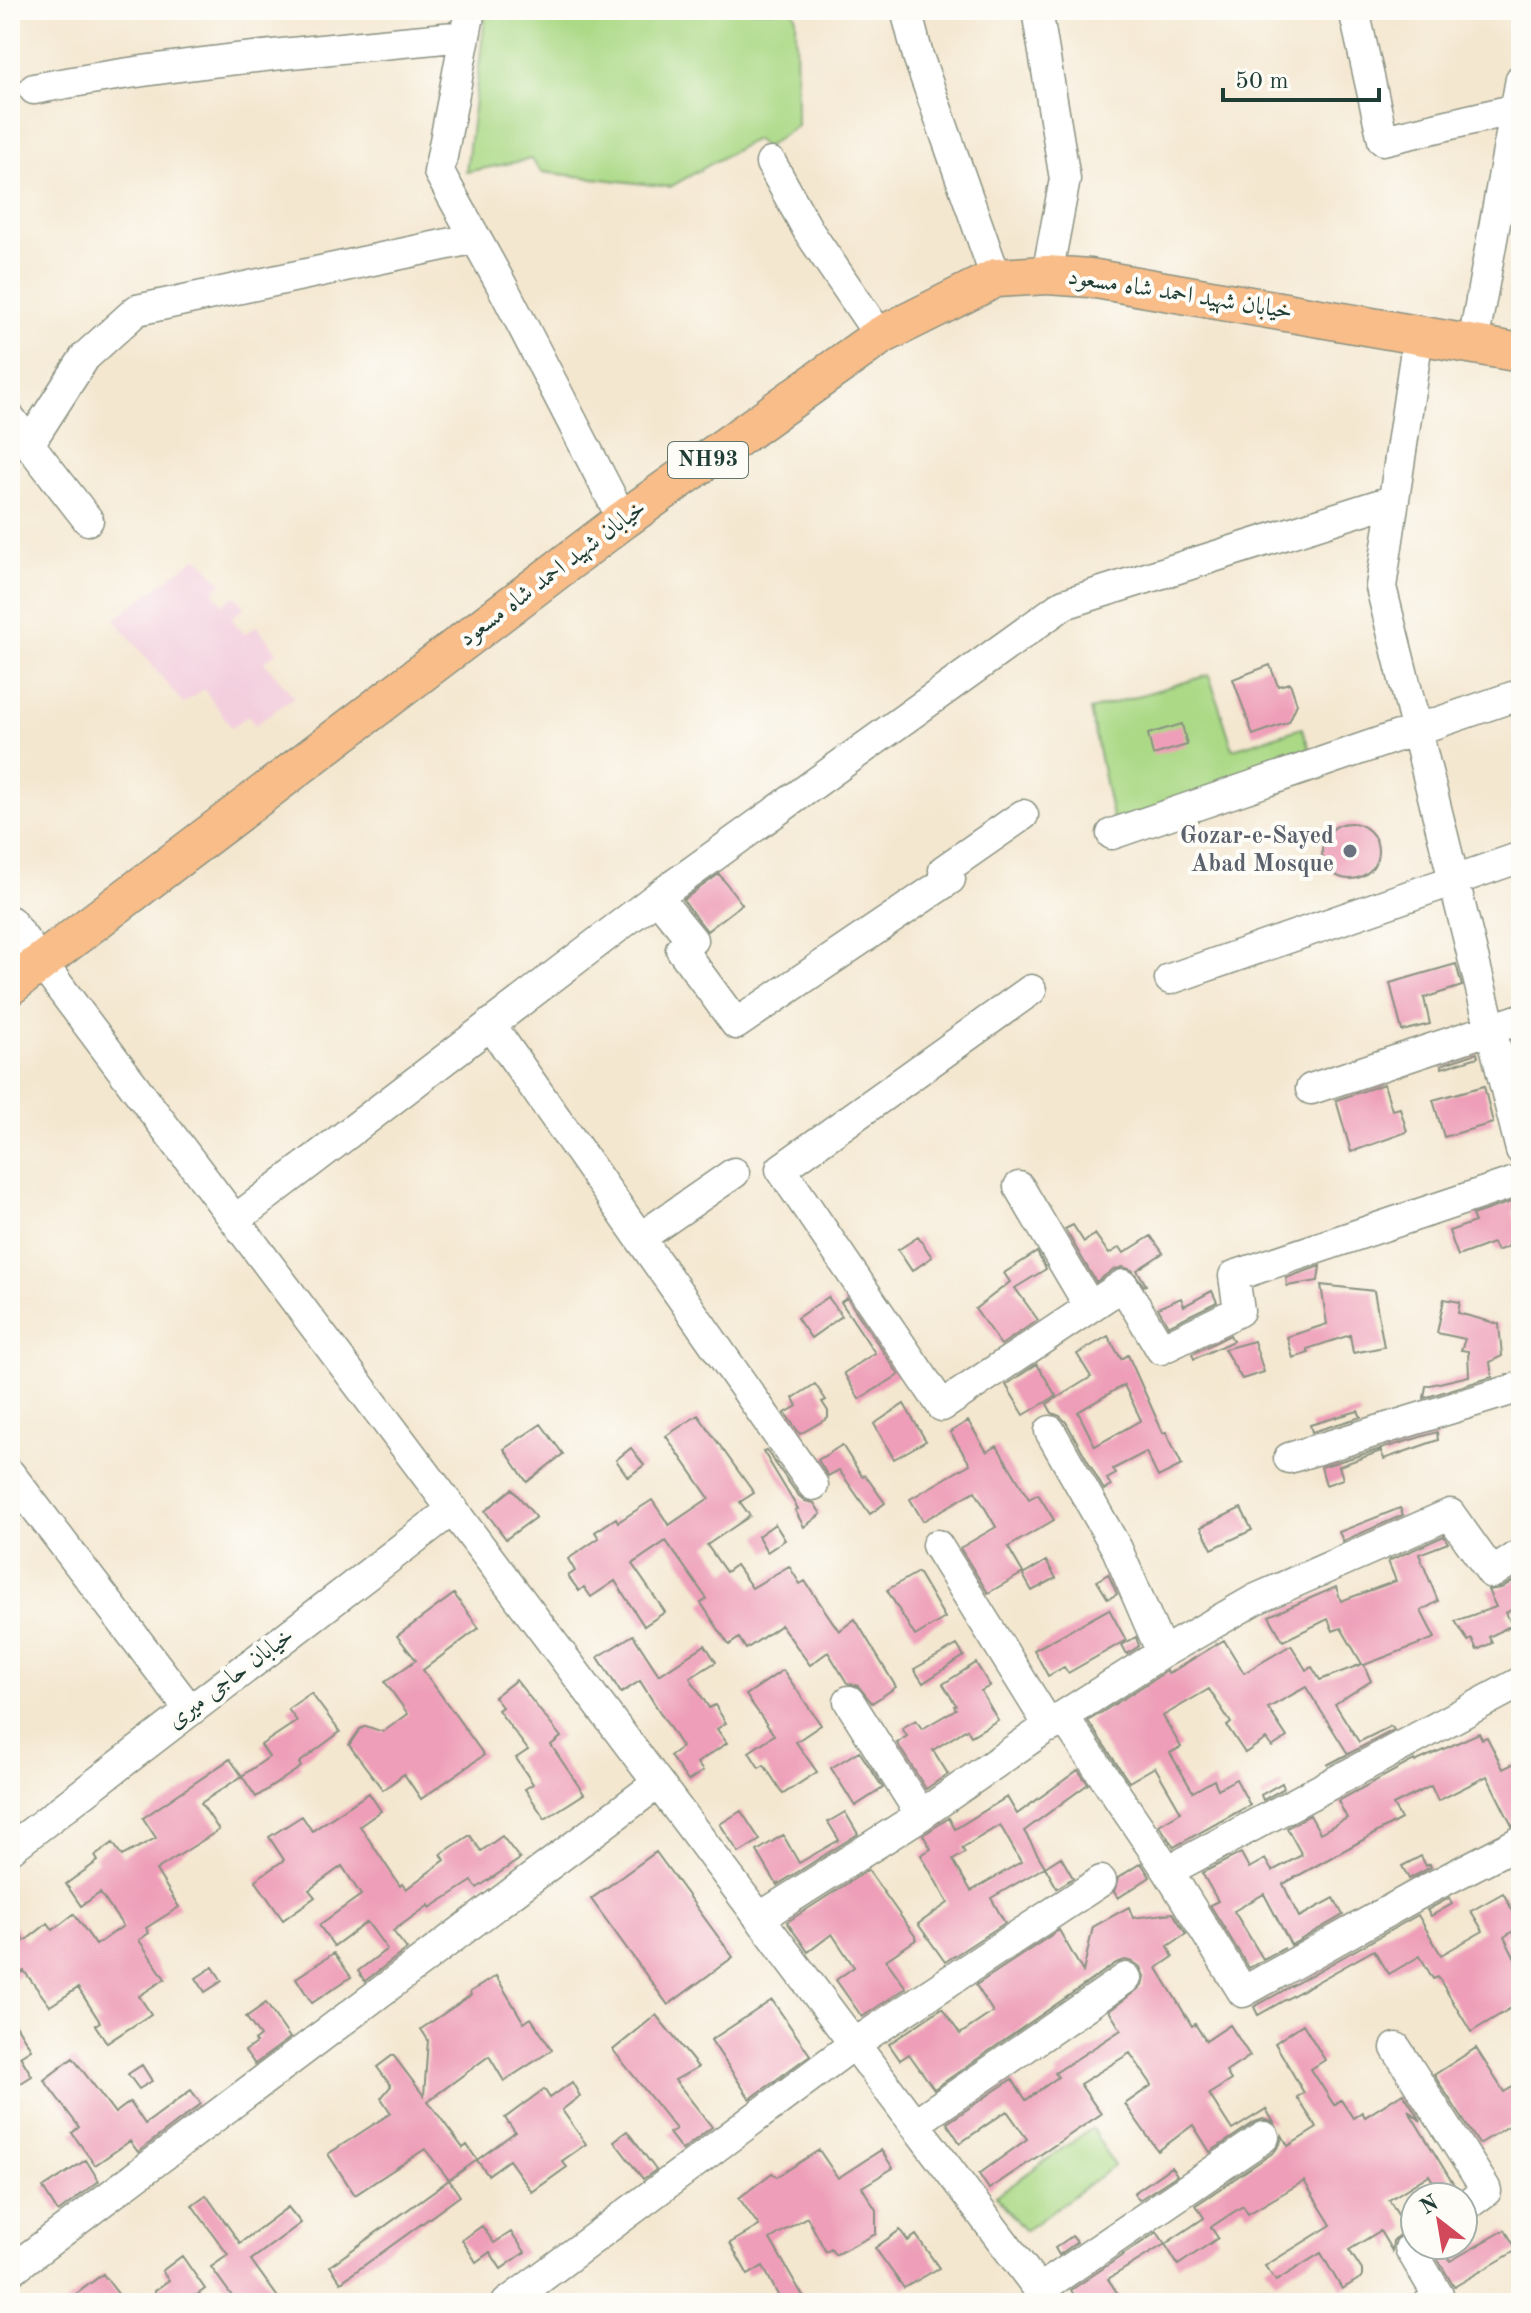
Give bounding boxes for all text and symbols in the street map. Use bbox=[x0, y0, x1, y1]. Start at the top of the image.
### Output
scale bar bbox=[1223, 52, 1379, 102]
text: 50 m bbox=[1235, 70, 1289, 94]
street label: خیابان شهید احمد شاه مسعود bbox=[1066, 265, 1294, 326]
road number: NH93 bbox=[668, 442, 748, 478]
street label: خیابان شهید احمد شاه مسعود bbox=[455, 496, 651, 653]
place label: Gozar-e-Sayed Abad Mosque bbox=[1180, 825, 1334, 877]
marker: Gozar-e-Sayed Abad Mosque bbox=[1341, 842, 1359, 860]
street label: خیابان حاجی میری bbox=[163, 1624, 299, 1734]
north arrow bbox=[1399, 2181, 1479, 2261]
text: N bbox=[1417, 2192, 1443, 2219]

